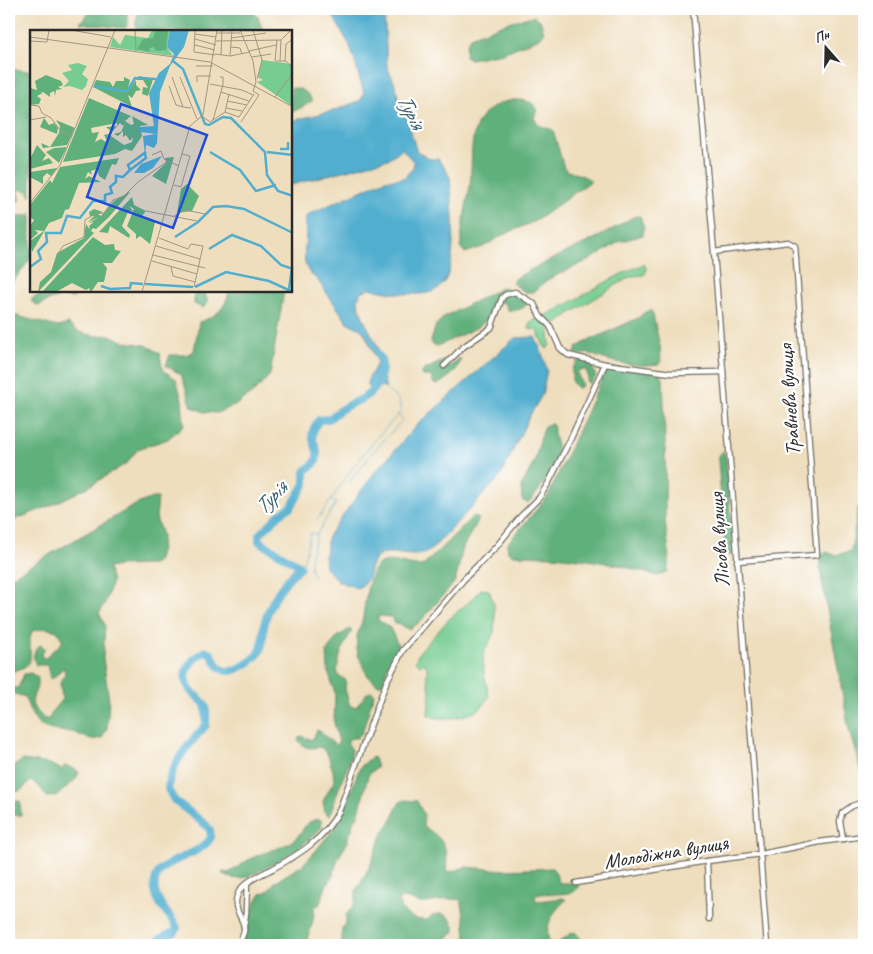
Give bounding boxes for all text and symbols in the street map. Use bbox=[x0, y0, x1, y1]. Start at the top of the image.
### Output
north arrow bbox=[800, 22, 850, 72]
text: Пн bbox=[812, 25, 832, 47]
inset map bbox=[30, 30, 292, 292]
water label: Турія bbox=[390, 89, 433, 137]
street label: Травнева вулиця bbox=[772, 342, 806, 457]
water label: Турія bbox=[248, 473, 295, 520]
street label: Лісова вулиця bbox=[703, 491, 735, 588]
street label: Молодіжна вулиця bbox=[602, 829, 731, 875]

